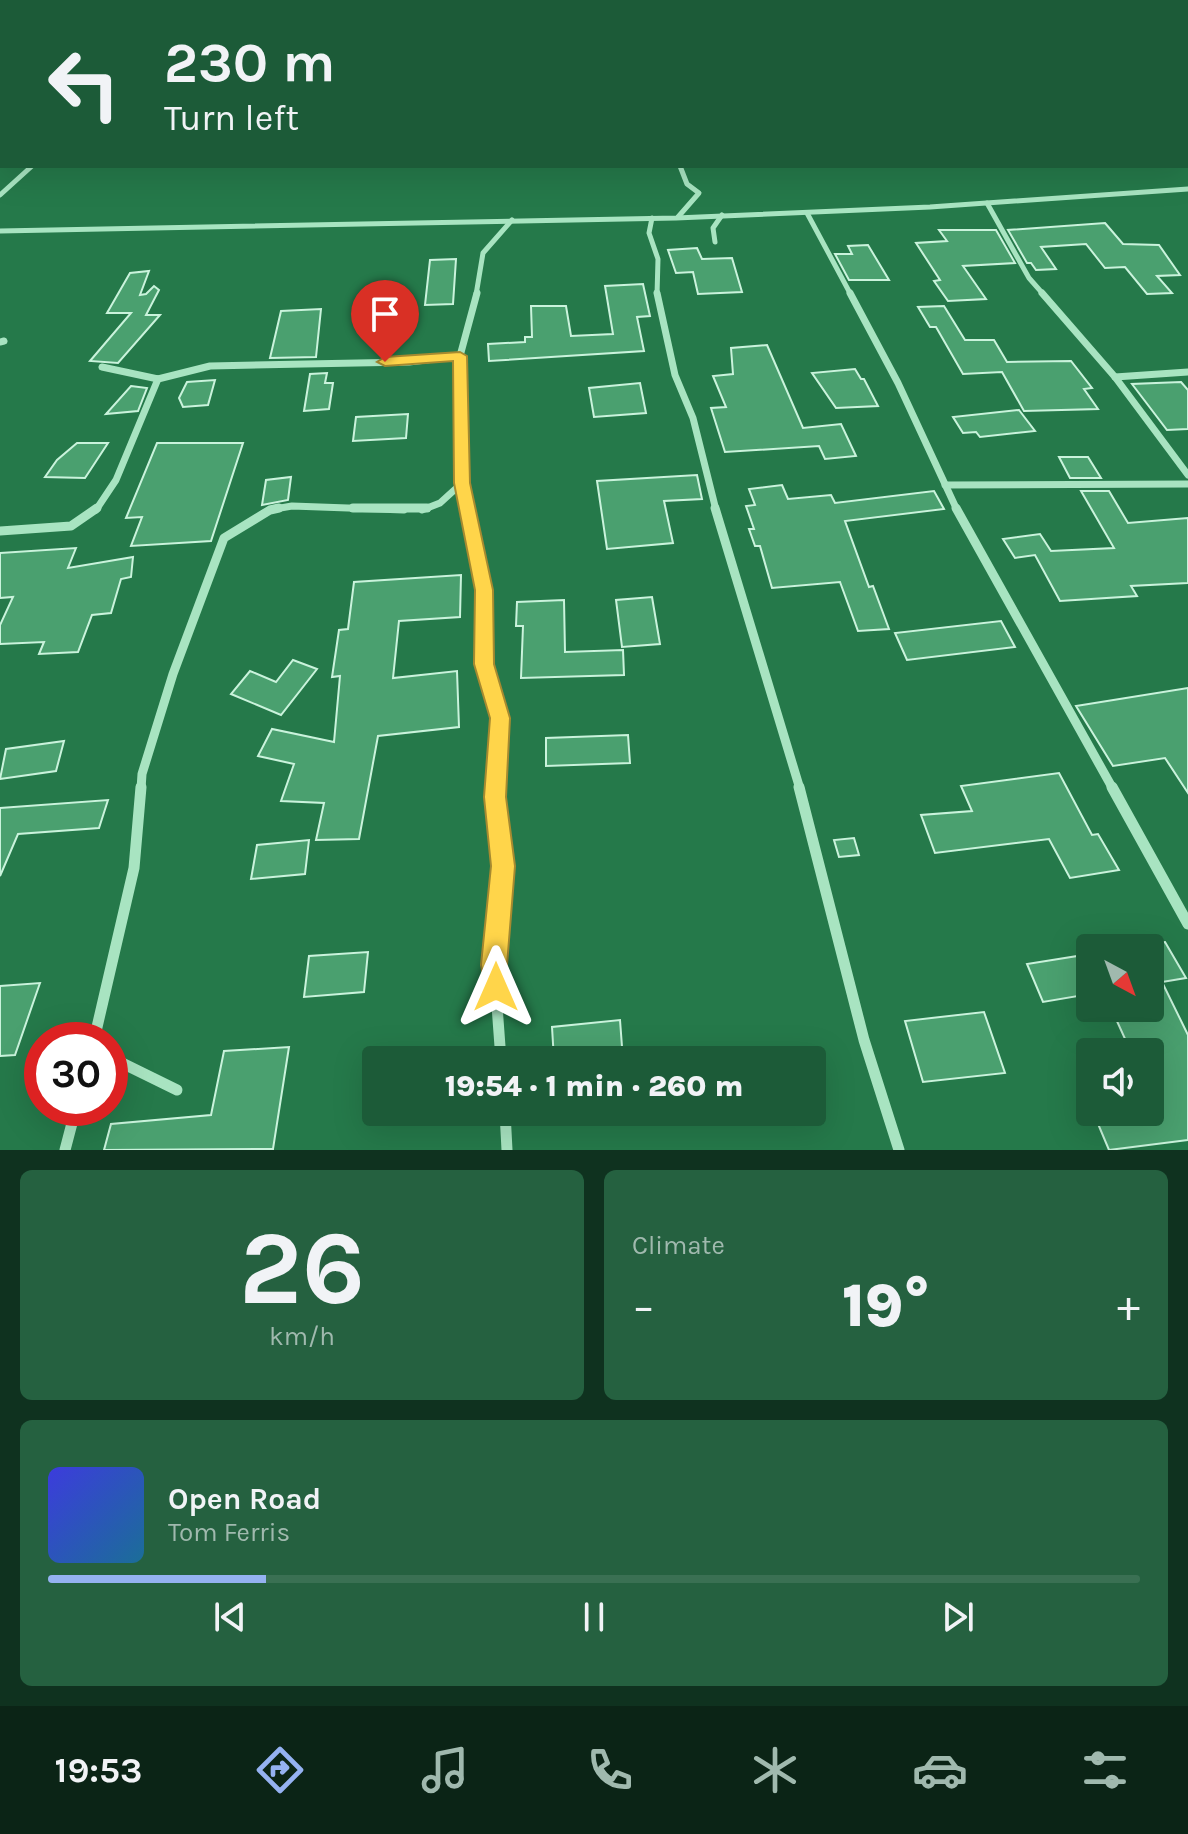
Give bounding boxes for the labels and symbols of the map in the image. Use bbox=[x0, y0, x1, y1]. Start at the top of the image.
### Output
pin bbox=[351, 280, 419, 362]
north arrow bbox=[1076, 934, 1164, 1022]
position arrow bbox=[454, 945, 538, 1029]
speed limit sign: 30 bbox=[24, 1022, 128, 1126]

